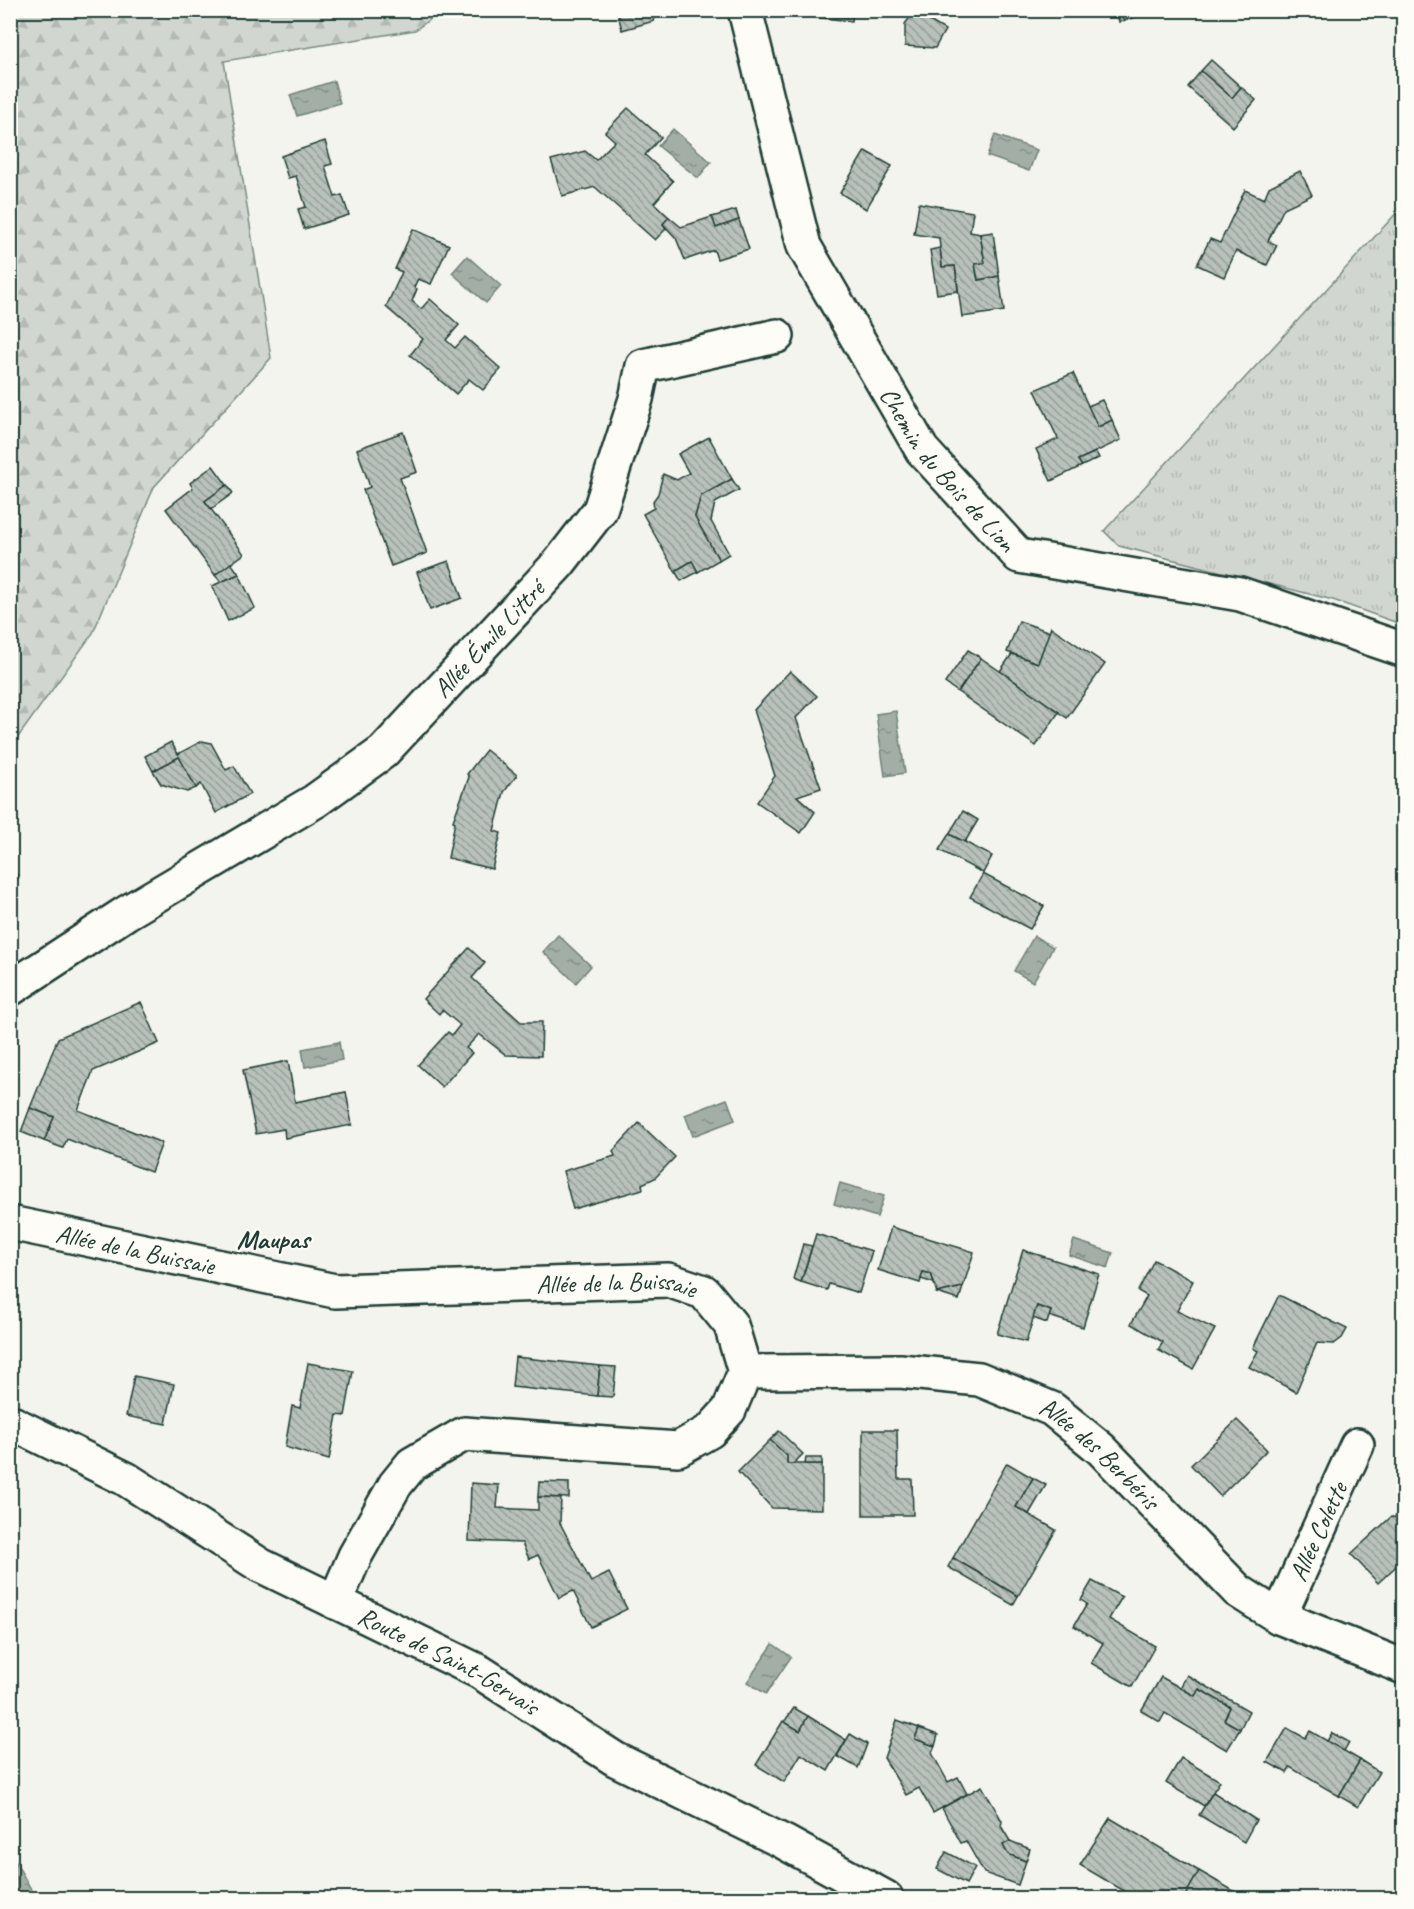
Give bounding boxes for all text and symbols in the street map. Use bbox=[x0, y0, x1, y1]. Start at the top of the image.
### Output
street label: Chemin du Bois de Lion bbox=[872, 381, 1024, 560]
street label: Allée Émile Littré bbox=[426, 571, 554, 705]
street label: Allée de la Buissaie bbox=[53, 1217, 219, 1283]
district label: Maupas bbox=[237, 1222, 312, 1256]
street label: Allée de la Buissaie bbox=[536, 1264, 702, 1306]
street label: Allée des Berbéris bbox=[1034, 1390, 1168, 1519]
street label: Allée Colette bbox=[1282, 1475, 1356, 1586]
street label: Route de Saint-Gervais bbox=[352, 1599, 547, 1724]

